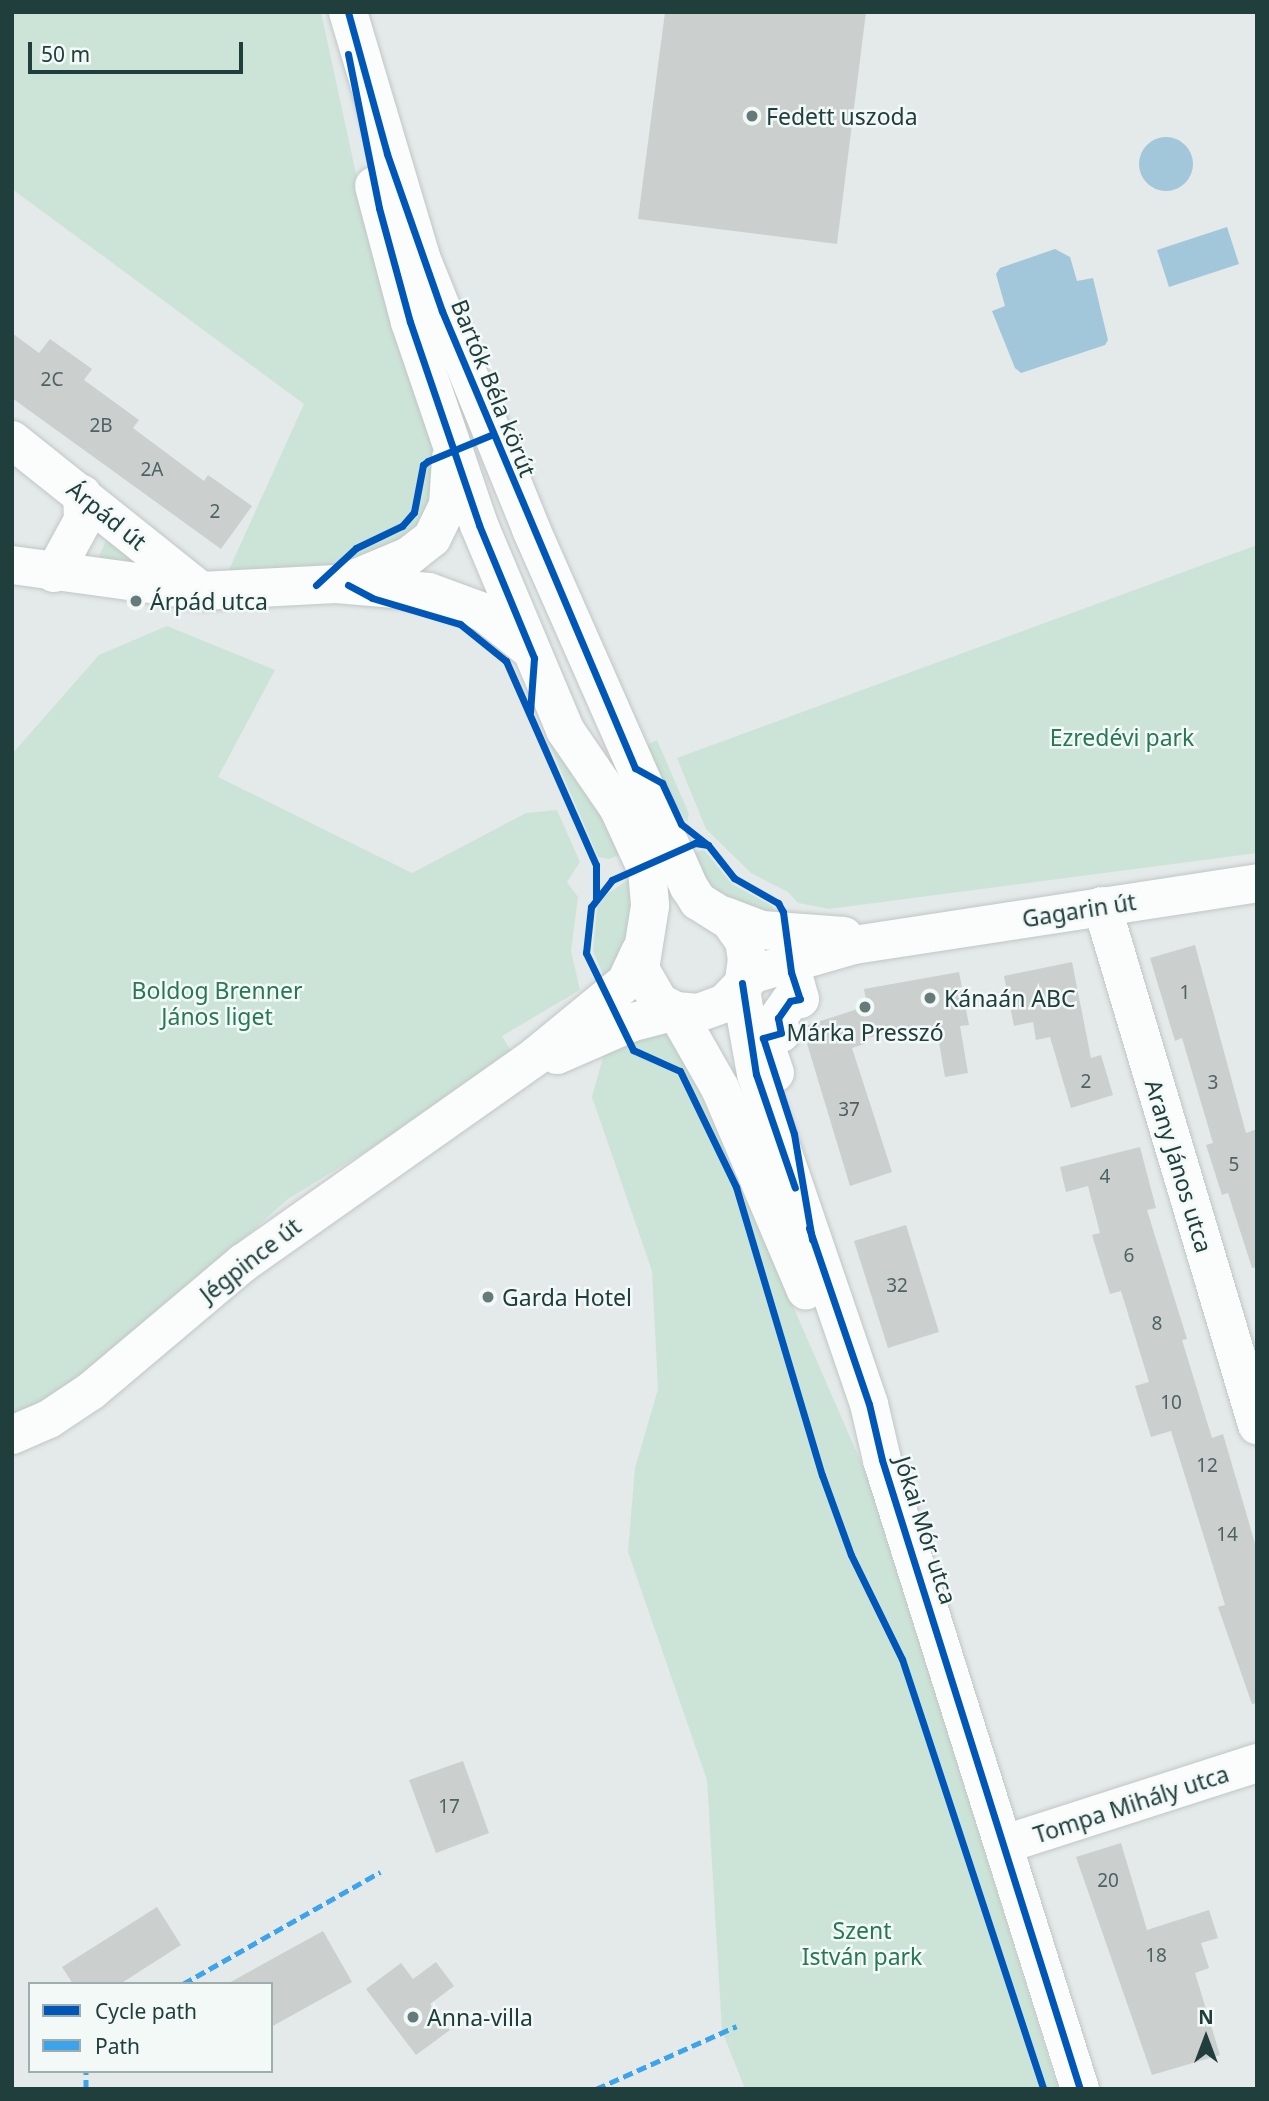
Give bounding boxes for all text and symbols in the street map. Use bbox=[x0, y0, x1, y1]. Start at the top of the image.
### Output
scale bar bbox=[32, 28, 247, 72]
text: 50 m bbox=[41, 40, 90, 68]
place label: Fedett uszoda bbox=[766, 102, 918, 130]
marker: Fedett uszoda bbox=[744, 108, 760, 124]
street label: Bartók Béla körút bbox=[446, 295, 542, 481]
house number: 2C bbox=[41, 369, 63, 391]
house number: 2B bbox=[89, 415, 113, 437]
house number: 2A bbox=[140, 459, 164, 481]
street label: Árpád út bbox=[62, 475, 152, 555]
house number: 2 bbox=[210, 501, 220, 523]
place label: Árpád utca bbox=[150, 587, 268, 615]
marker: Árpád utca bbox=[128, 593, 144, 609]
park label: Ezredévi park bbox=[1050, 723, 1194, 751]
street label: Gagarin út bbox=[1020, 887, 1138, 933]
park label: Boldog Brenner János liget bbox=[132, 976, 302, 1030]
house number: 1 bbox=[1180, 982, 1190, 1004]
place label: Kánaán ABC bbox=[944, 984, 1076, 1012]
marker: Kánaán ABC bbox=[922, 990, 938, 1006]
marker: Márka Presszó bbox=[857, 999, 873, 1015]
place label: Márka Presszó bbox=[786, 1018, 944, 1046]
house number: 2 bbox=[1081, 1071, 1091, 1093]
house number: 3 bbox=[1208, 1072, 1218, 1094]
street label: Arany János utca bbox=[1140, 1076, 1218, 1256]
house number: 37 bbox=[838, 1099, 860, 1121]
house number: 5 bbox=[1229, 1154, 1239, 1176]
house number: 4 bbox=[1100, 1166, 1110, 1188]
street label: Jégpince út bbox=[194, 1212, 306, 1308]
house number: 6 bbox=[1124, 1245, 1134, 1267]
house number: 32 bbox=[886, 1275, 908, 1297]
place label: Garda Hotel bbox=[502, 1283, 632, 1311]
marker: Garda Hotel bbox=[480, 1289, 496, 1305]
house number: 8 bbox=[1152, 1313, 1162, 1335]
house number: 10 bbox=[1160, 1392, 1182, 1414]
street label: Jókai Mór utca bbox=[889, 1453, 963, 1607]
house number: 12 bbox=[1196, 1455, 1218, 1477]
house number: 14 bbox=[1216, 1524, 1238, 1546]
street label: Tompa Mihály utca bbox=[1030, 1759, 1232, 1849]
house number: 17 bbox=[438, 1796, 460, 1818]
house number: 20 bbox=[1097, 1870, 1119, 1892]
park label: Szent István park bbox=[802, 1916, 922, 1970]
house number: 18 bbox=[1145, 1945, 1167, 1967]
legend bbox=[28, 1982, 273, 2073]
text: Cycle path bbox=[95, 1997, 197, 2025]
place label: Anna-villa bbox=[427, 2003, 533, 2031]
north arrow bbox=[1171, 2003, 1241, 2073]
text: N bbox=[1198, 2004, 1214, 2030]
marker: Anna-villa bbox=[405, 2009, 421, 2025]
text: Path bbox=[95, 2032, 140, 2060]

